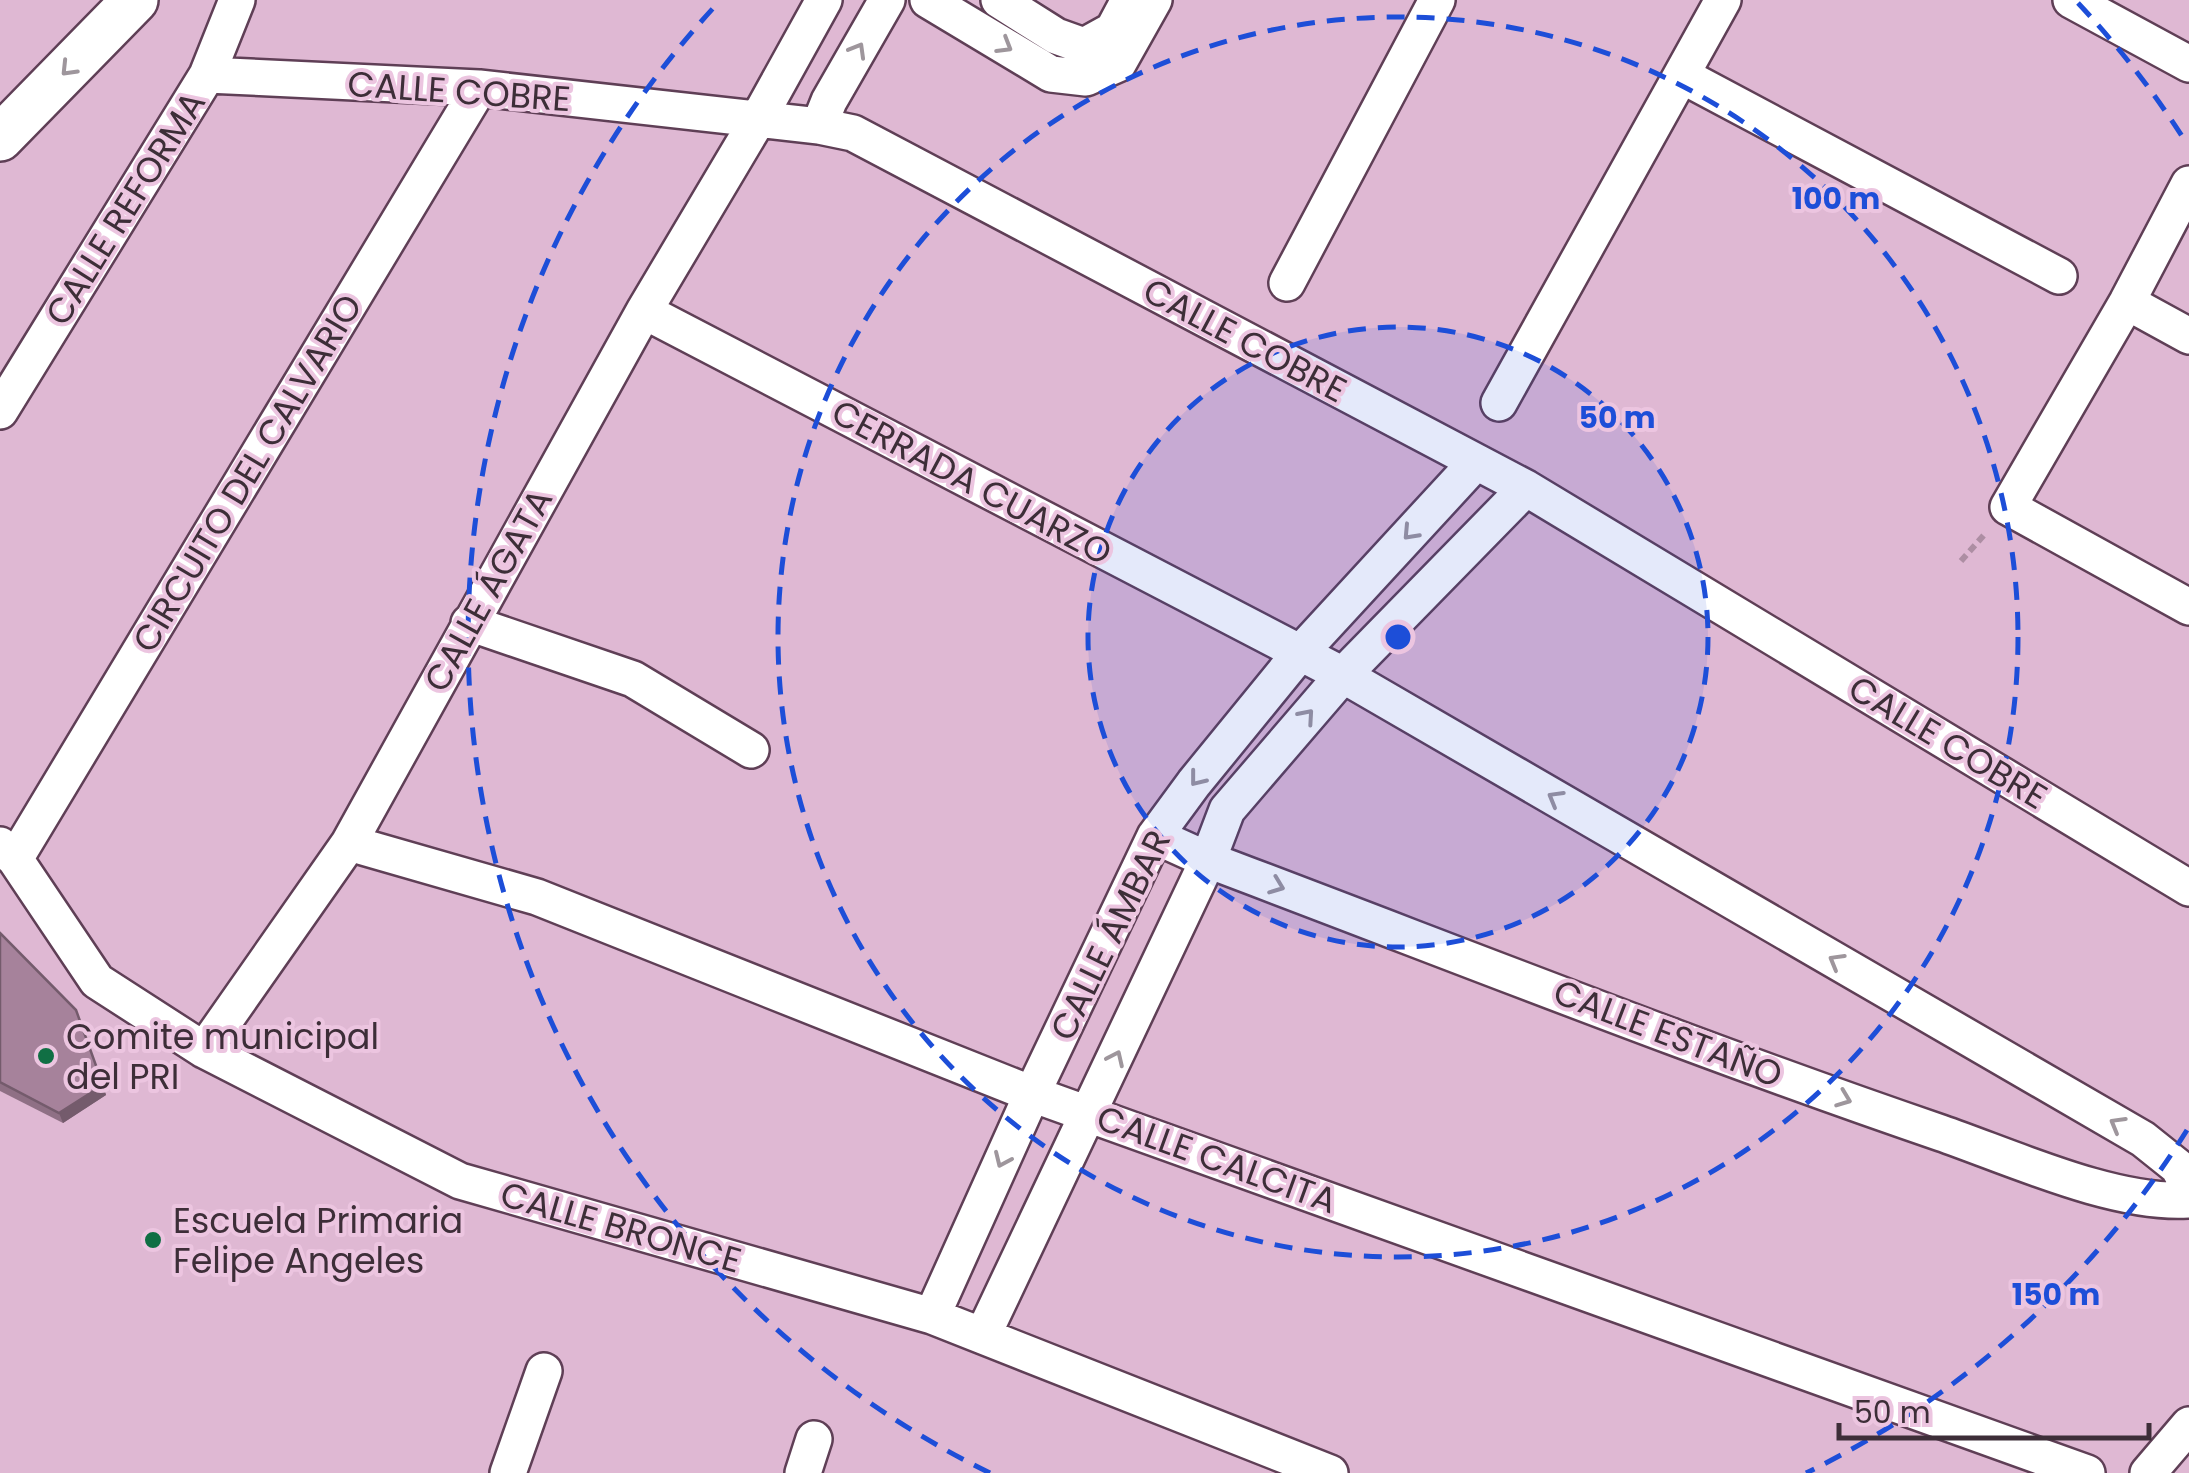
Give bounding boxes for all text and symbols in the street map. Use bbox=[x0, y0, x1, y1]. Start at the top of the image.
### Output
one-way arrow bbox=[994, 34, 1012, 53]
one-way arrow bbox=[845, 43, 865, 61]
one-way arrow bbox=[61, 57, 79, 75]
street label: CALLE COBRE bbox=[346, 59, 572, 123]
street label: CALLE REFORMA bbox=[33, 82, 217, 334]
text: 100 m bbox=[1792, 177, 1880, 220]
street label: CALLE COBRE bbox=[1135, 266, 1355, 414]
street label: CIRCUITO DEL CALVARIO bbox=[121, 285, 373, 661]
street label: CERRADA CUARZO bbox=[823, 387, 1121, 577]
text: 50 m bbox=[1578, 396, 1656, 439]
street label: CALLE ÁGATA bbox=[412, 480, 564, 700]
one-way arrow bbox=[1404, 521, 1422, 540]
centre of rings bbox=[1380, 619, 1416, 655]
street label: CALLE COBRE bbox=[1840, 663, 2056, 821]
one-way arrow bbox=[1296, 710, 1314, 728]
one-way arrow bbox=[1192, 767, 1209, 785]
one-way arrow bbox=[1548, 791, 1566, 810]
street label: CALLE ÁMBAR bbox=[1038, 822, 1182, 1048]
one-way arrow bbox=[1268, 875, 1285, 895]
one-way arrow bbox=[1829, 954, 1847, 973]
street label: CALLE ESTAÑO bbox=[1547, 967, 1789, 1099]
place label: Comite municipal del PRI bbox=[66, 1012, 379, 1101]
marker: Comite municipal del PRI bbox=[35, 1045, 57, 1067]
one-way arrow bbox=[1103, 1050, 1123, 1068]
one-way arrow bbox=[1834, 1087, 1852, 1107]
street label: CALLE CALCITA bbox=[1090, 1093, 1344, 1225]
one-way arrow bbox=[2110, 1117, 2128, 1136]
one-way arrow bbox=[994, 1150, 1014, 1168]
street label: CALLE BRONCE bbox=[495, 1169, 747, 1285]
place label: Escuela Primaria Felipe Angeles bbox=[173, 1196, 463, 1285]
marker: Escuela Primaria Felipe Angeles bbox=[142, 1229, 164, 1251]
text: 150 m bbox=[2012, 1273, 2100, 1316]
scale bar bbox=[1839, 1378, 2149, 1440]
text: 50 m bbox=[1854, 1391, 1931, 1434]

